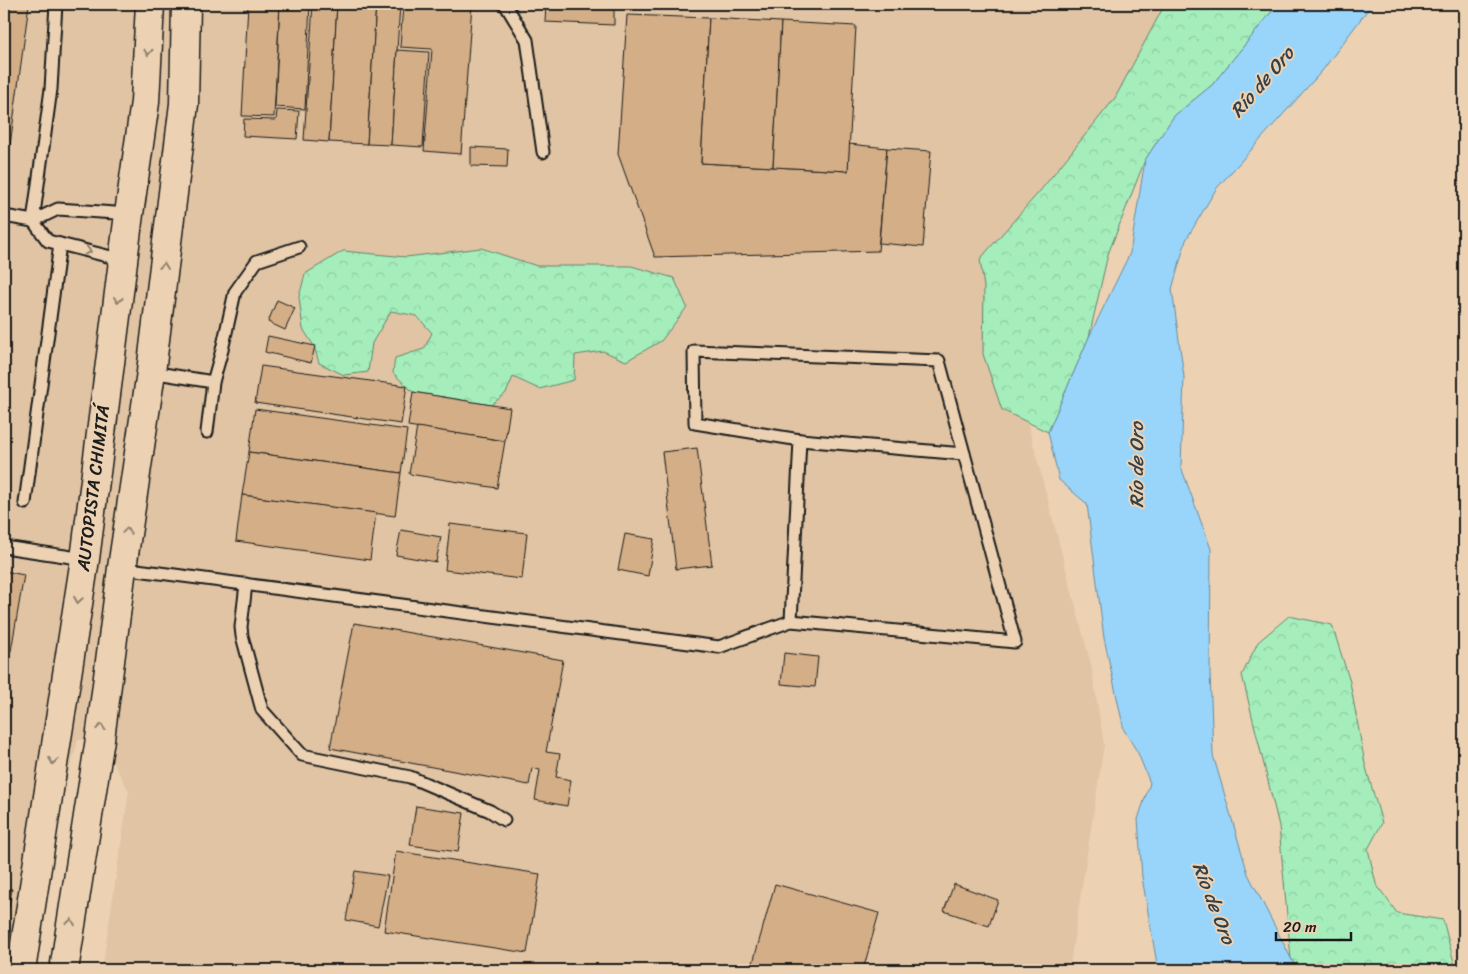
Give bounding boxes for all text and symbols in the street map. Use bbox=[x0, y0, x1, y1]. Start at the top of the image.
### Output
water label: Río de Oro bbox=[1221, 38, 1304, 125]
one-way arrow bbox=[143, 49, 153, 57]
one-way arrow bbox=[84, 245, 93, 256]
one-way arrow bbox=[158, 262, 169, 270]
one-way arrow bbox=[113, 297, 124, 305]
street label: AUTOPISTA CHIMITÁ bbox=[67, 401, 119, 574]
water label: Río de Oro bbox=[1120, 421, 1153, 508]
one-way arrow bbox=[122, 527, 132, 535]
one-way arrow bbox=[73, 597, 84, 605]
one-way arrow bbox=[95, 723, 106, 731]
one-way arrow bbox=[49, 757, 59, 765]
water label: Río de Oro bbox=[1183, 857, 1245, 950]
scale bar bbox=[1276, 909, 1350, 941]
text: 20 m bbox=[1283, 914, 1317, 940]
one-way arrow bbox=[66, 918, 76, 926]

